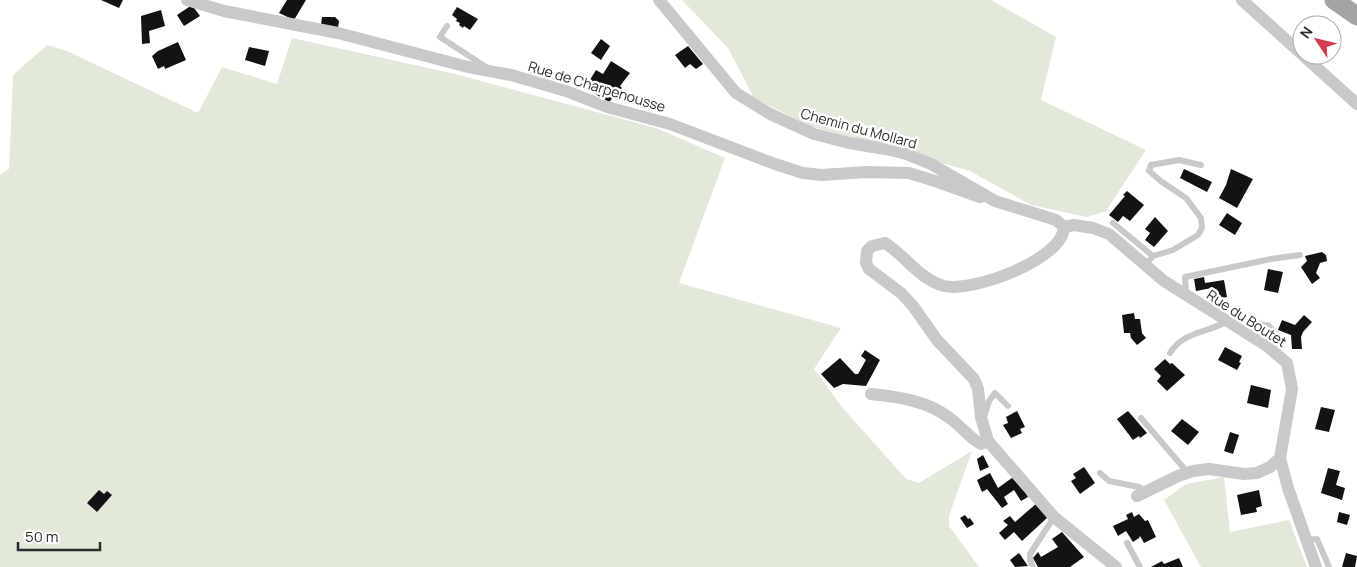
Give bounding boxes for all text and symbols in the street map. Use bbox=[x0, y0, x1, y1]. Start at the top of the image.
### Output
north arrow bbox=[1292, 15, 1342, 65]
text: N bbox=[1295, 23, 1317, 42]
street label: Rue de Charpenousse bbox=[526, 56, 668, 116]
street label: Chemin du Mollard bbox=[799, 103, 919, 153]
street label: Rue du Boutet bbox=[1203, 285, 1291, 351]
scale bar bbox=[18, 520, 100, 552]
text: 50 m bbox=[25, 526, 59, 547]

